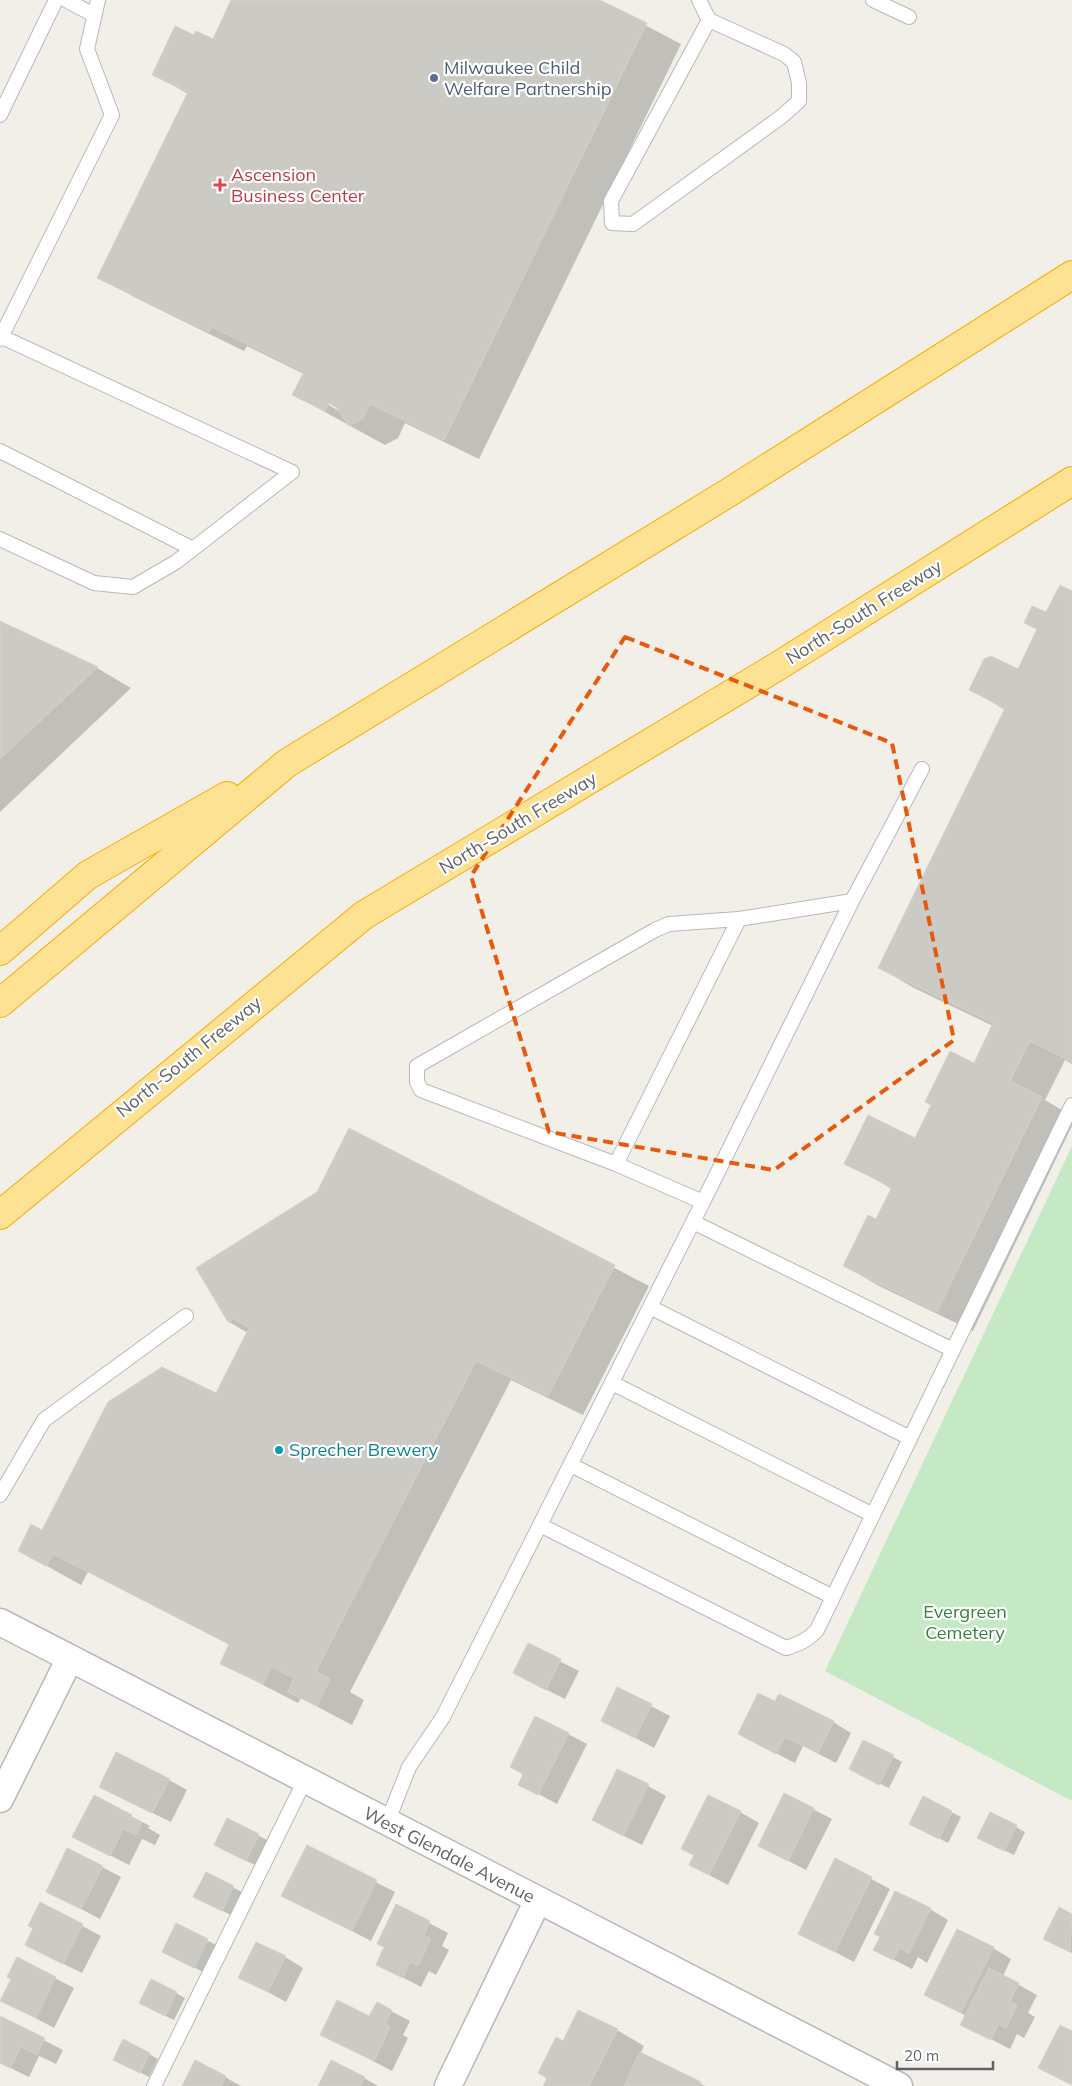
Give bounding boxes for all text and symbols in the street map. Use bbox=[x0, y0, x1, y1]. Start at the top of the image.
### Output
place label: Milwaukee Child Welfare Partnership bbox=[444, 56, 611, 100]
marker: Milwaukee Child Welfare Partnership bbox=[428, 72, 440, 84]
place label: Ascension Business Center bbox=[231, 163, 365, 207]
marker: Ascension Business Center bbox=[213, 178, 227, 192]
street label: North-South Freeway bbox=[781, 554, 946, 669]
street label: North-South Freeway bbox=[435, 766, 601, 879]
street label: North-South Freeway bbox=[112, 991, 266, 1122]
place label: Sprecher Brewery bbox=[289, 1438, 438, 1461]
marker: Sprecher Brewery bbox=[273, 1444, 285, 1456]
park label: Evergreen Cemetery bbox=[923, 1600, 1007, 1644]
street label: West Glendale Avenue bbox=[360, 1801, 539, 1908]
scale bar bbox=[897, 2038, 993, 2070]
text: 20 m bbox=[904, 2046, 939, 2065]

